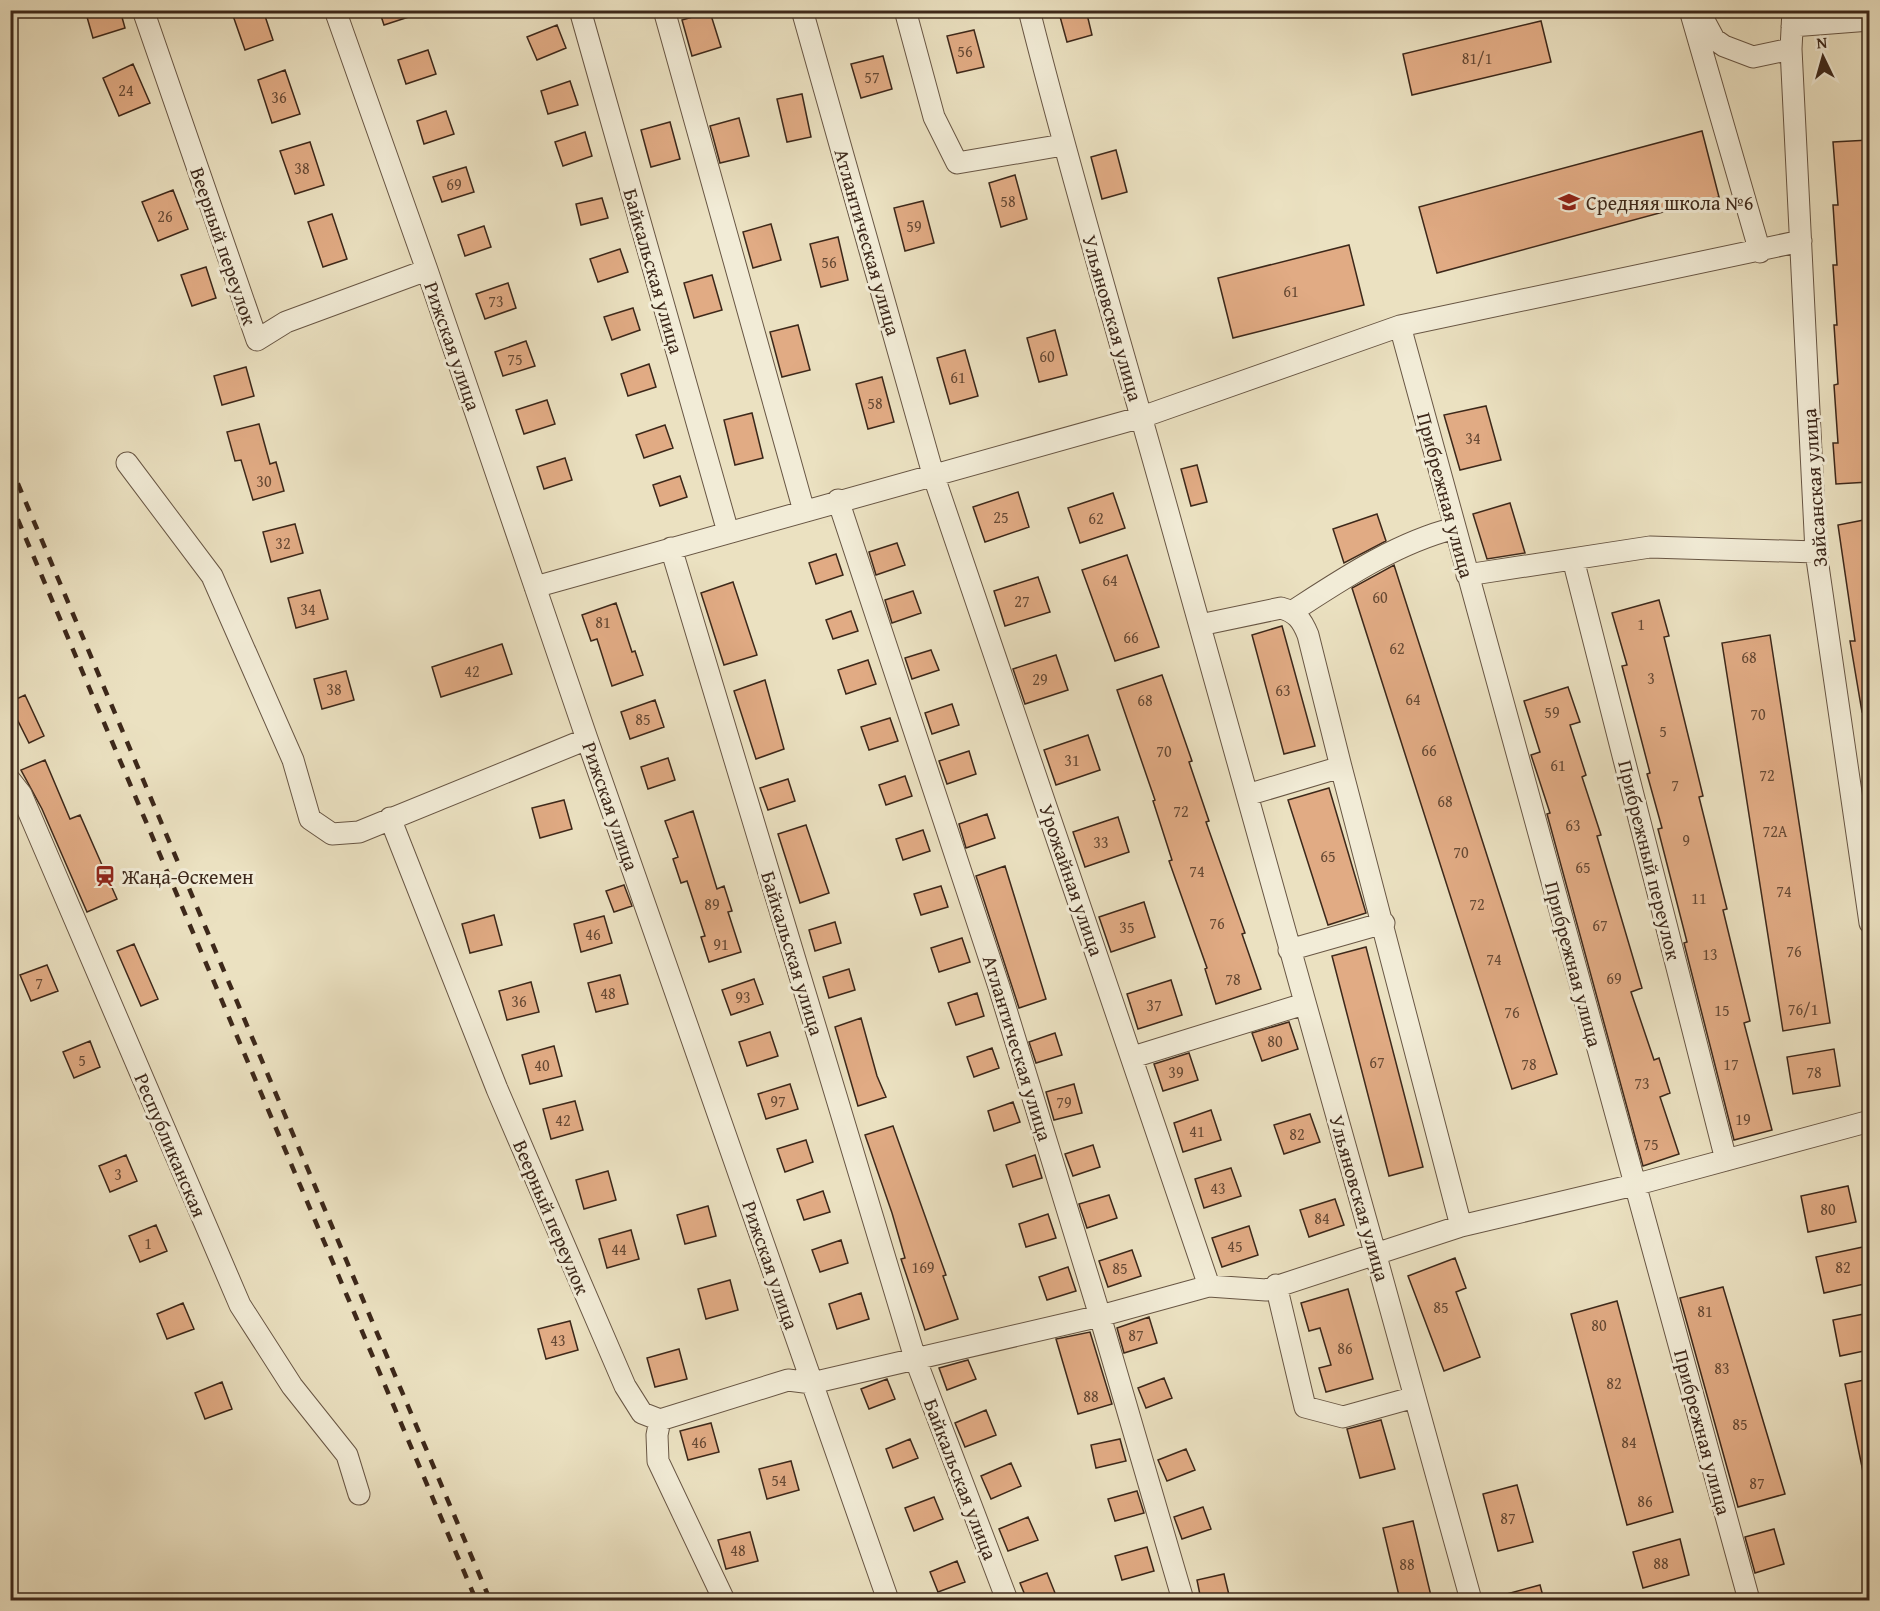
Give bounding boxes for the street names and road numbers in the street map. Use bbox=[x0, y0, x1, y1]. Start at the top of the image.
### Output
street label: Атлантическая улица bbox=[827, 145, 909, 339]
street label: Веерный переулок bbox=[183, 163, 265, 329]
street label: Байкальская улица bbox=[617, 185, 692, 357]
street label: Ульяновская улица bbox=[1075, 231, 1151, 405]
street label: Рижская улица bbox=[417, 278, 489, 415]
street label: Зайсанская улица bbox=[1794, 407, 1834, 568]
street label: Прибрежная улица bbox=[1410, 409, 1482, 581]
street label: Рижская улица bbox=[575, 738, 647, 875]
street label: Прибрежный переулок bbox=[1611, 757, 1689, 964]
street label: Урожайная улица bbox=[1032, 800, 1112, 960]
street label: Байкальская улица bbox=[754, 867, 832, 1039]
street label: Прибрежная улица bbox=[1538, 878, 1610, 1050]
street label: Атлантическая улица bbox=[976, 952, 1060, 1145]
street label: Республиканская bbox=[128, 1068, 214, 1222]
street label: Ульяновская улица bbox=[1322, 1111, 1398, 1285]
street label: Веерный переулок bbox=[506, 1135, 598, 1299]
street label: Рижская улица bbox=[735, 1197, 807, 1334]
street label: Прибрежная улица bbox=[1667, 1346, 1739, 1518]
street label: Байкальская улица bbox=[917, 1394, 1005, 1564]

